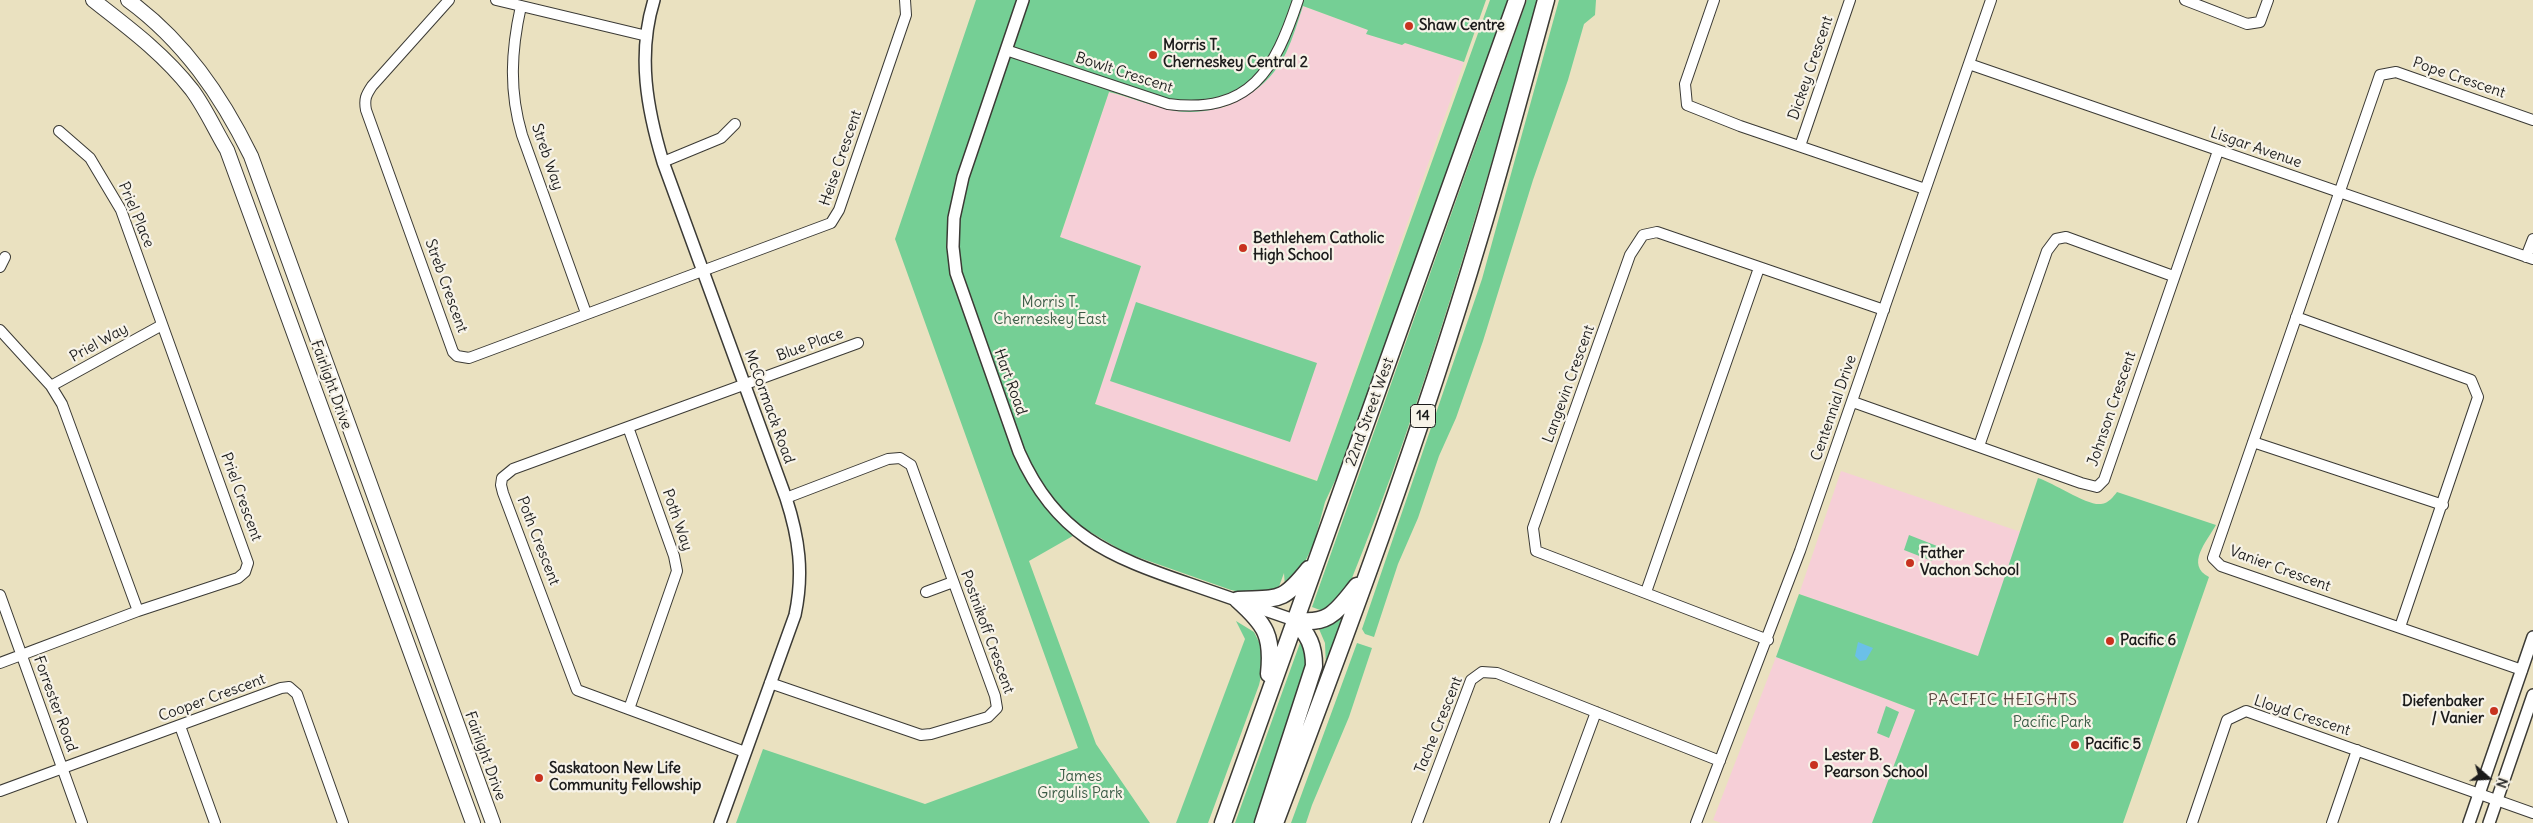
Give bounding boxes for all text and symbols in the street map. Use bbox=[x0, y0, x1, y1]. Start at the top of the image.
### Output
street label: Dickey Crescent bbox=[1785, 14, 1837, 122]
place label: Shaw Centre bbox=[1419, 17, 1505, 35]
marker: Shaw Centre bbox=[1403, 20, 1415, 32]
place label: Morris T. Cherneskey Central 2 bbox=[1163, 37, 1308, 72]
street label: Bowlt Crescent bbox=[1073, 49, 1175, 97]
marker: Morris T. Cherneskey Central 2 bbox=[1147, 49, 1159, 61]
street label: Pope Crescent bbox=[2410, 54, 2508, 102]
street label: Heise Crescent bbox=[816, 108, 866, 208]
street label: Streb Way bbox=[527, 121, 567, 193]
street label: Lisgar Avenue bbox=[2208, 124, 2304, 172]
street label: Priel Place bbox=[114, 179, 158, 251]
place label: Bethlehem Catholic High School bbox=[1253, 230, 1384, 265]
street label: Streb Crescent bbox=[421, 237, 471, 335]
marker: Bethlehem Catholic High School bbox=[1237, 242, 1249, 254]
park label: Morris T. Cherneskey East bbox=[993, 294, 1107, 329]
street label: Priel Way bbox=[67, 320, 131, 366]
street label: Langevin Crescent bbox=[1539, 323, 1599, 445]
street label: Blue Place bbox=[774, 325, 846, 365]
street label: Fairlight Drive bbox=[307, 338, 355, 432]
street label: Hart Road bbox=[990, 346, 1030, 418]
street label: McCormack Road bbox=[740, 348, 798, 466]
street label: Johnson Crescent bbox=[2084, 349, 2140, 469]
street label: Centennial Drive bbox=[1807, 353, 1861, 463]
street label: 22nd Street West bbox=[1342, 355, 1398, 469]
road number: 14 bbox=[1410, 404, 1436, 428]
street label: Priel Crescent bbox=[217, 450, 265, 544]
street label: Poth Way bbox=[658, 487, 696, 553]
street label: Poth Crescent bbox=[513, 494, 563, 588]
street label: Vanier Crescent bbox=[2227, 542, 2333, 596]
place label: Father Vachon School bbox=[1920, 545, 2019, 580]
marker: Father Vachon School bbox=[1904, 557, 1916, 569]
street label: Postnikoff Crescent bbox=[956, 568, 1018, 696]
place label: Pacific 6 bbox=[2120, 632, 2176, 650]
marker: Pacific 6 bbox=[2104, 635, 2116, 647]
street label: Forrester Road bbox=[29, 654, 81, 754]
street label: Cooper Crescent bbox=[156, 670, 268, 726]
street label: Tache Crescent bbox=[1411, 674, 1467, 776]
district label: PACIFIC HEIGHTS bbox=[1926, 690, 2080, 710]
street label: Lloyd Crescent bbox=[2252, 692, 2352, 740]
place label: Diefenbaker / Vanier bbox=[2402, 693, 2484, 728]
marker: Diefenbaker / Vanier bbox=[2488, 705, 2500, 717]
street label: Fairlight Drive bbox=[461, 709, 509, 803]
park label: Pacific Park bbox=[2013, 714, 2091, 732]
place label: Pacific 5 bbox=[2085, 736, 2141, 754]
marker: Pacific 5 bbox=[2069, 739, 2081, 751]
place label: Lester B. Pearson School bbox=[1824, 747, 1928, 782]
north arrow bbox=[2463, 753, 2513, 803]
marker: Lester B. Pearson School bbox=[1808, 759, 1820, 771]
place label: Saskatoon New Life Community Fellowship bbox=[549, 760, 701, 795]
park label: James Girgulis Park bbox=[1037, 768, 1123, 803]
marker: Saskatoon New Life Community Fellowship bbox=[533, 772, 545, 784]
text: N bbox=[2492, 775, 2512, 790]

